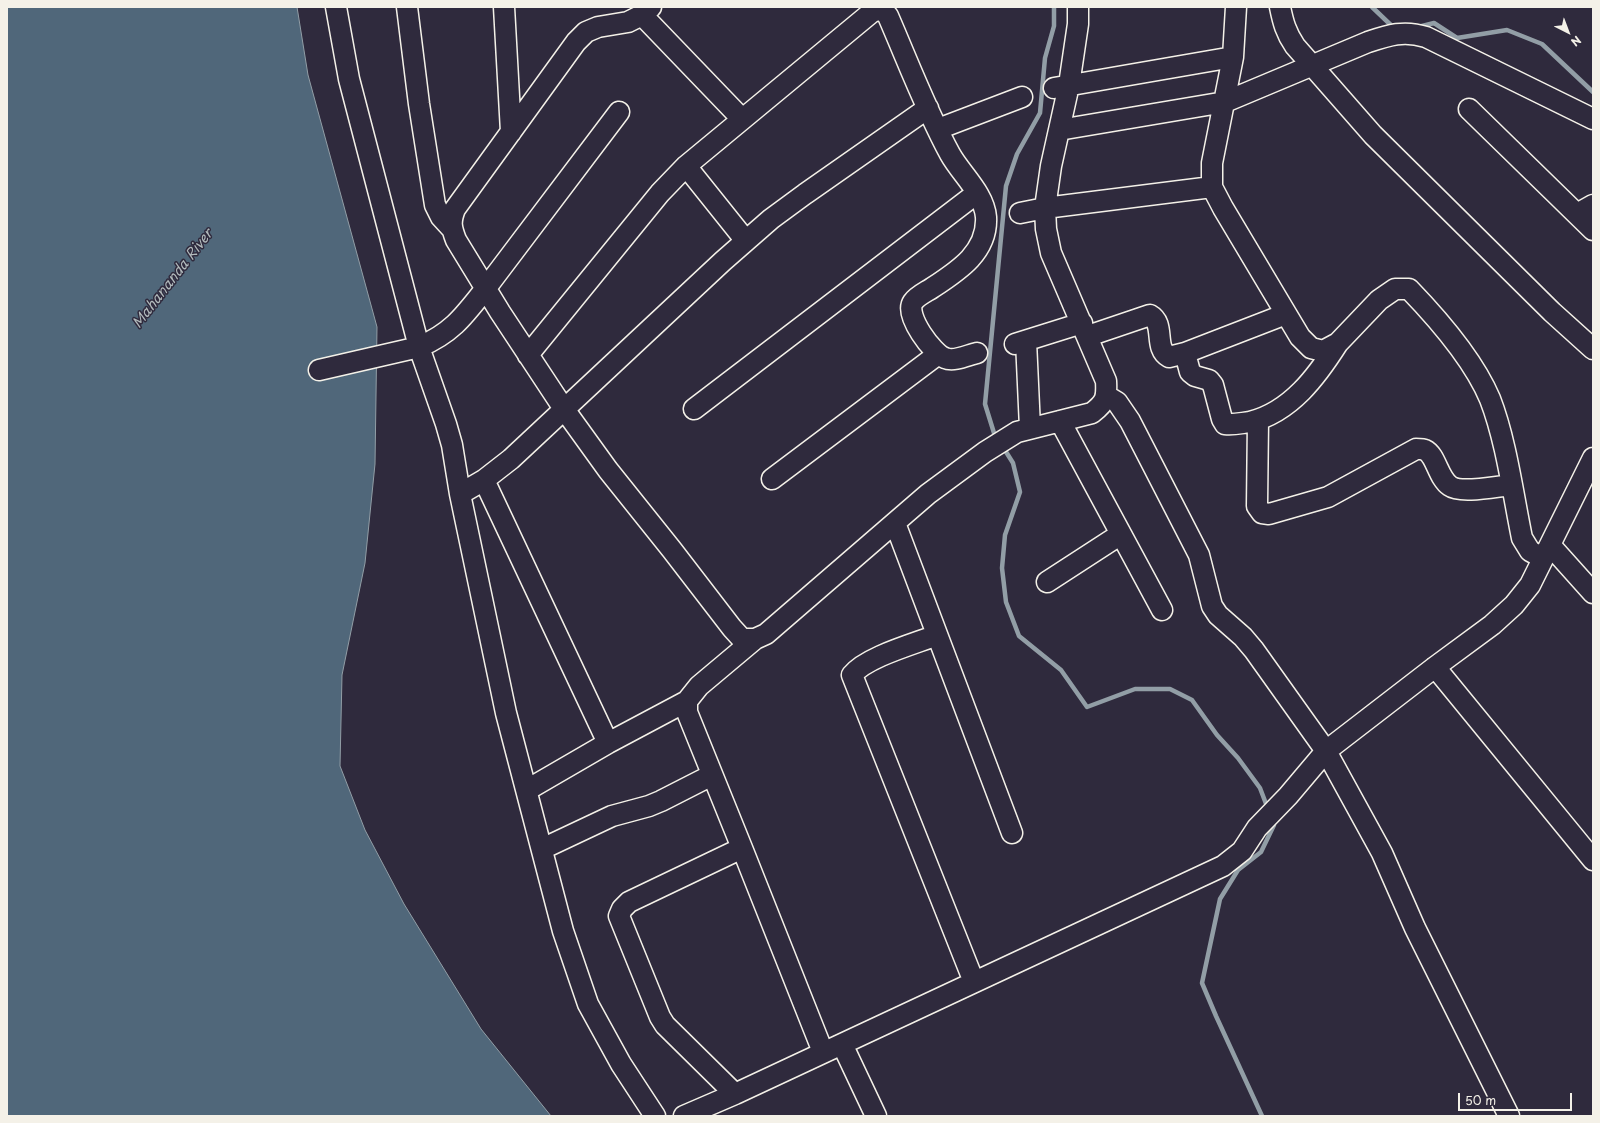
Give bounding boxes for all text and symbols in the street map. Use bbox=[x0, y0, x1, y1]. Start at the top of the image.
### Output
north arrow bbox=[1548, 12, 1588, 52]
text: N bbox=[1567, 32, 1585, 51]
water label: Mahananda River bbox=[129, 226, 217, 332]
scale bar bbox=[1460, 1085, 1574, 1111]
text: 50 m bbox=[1465, 1091, 1496, 1109]

